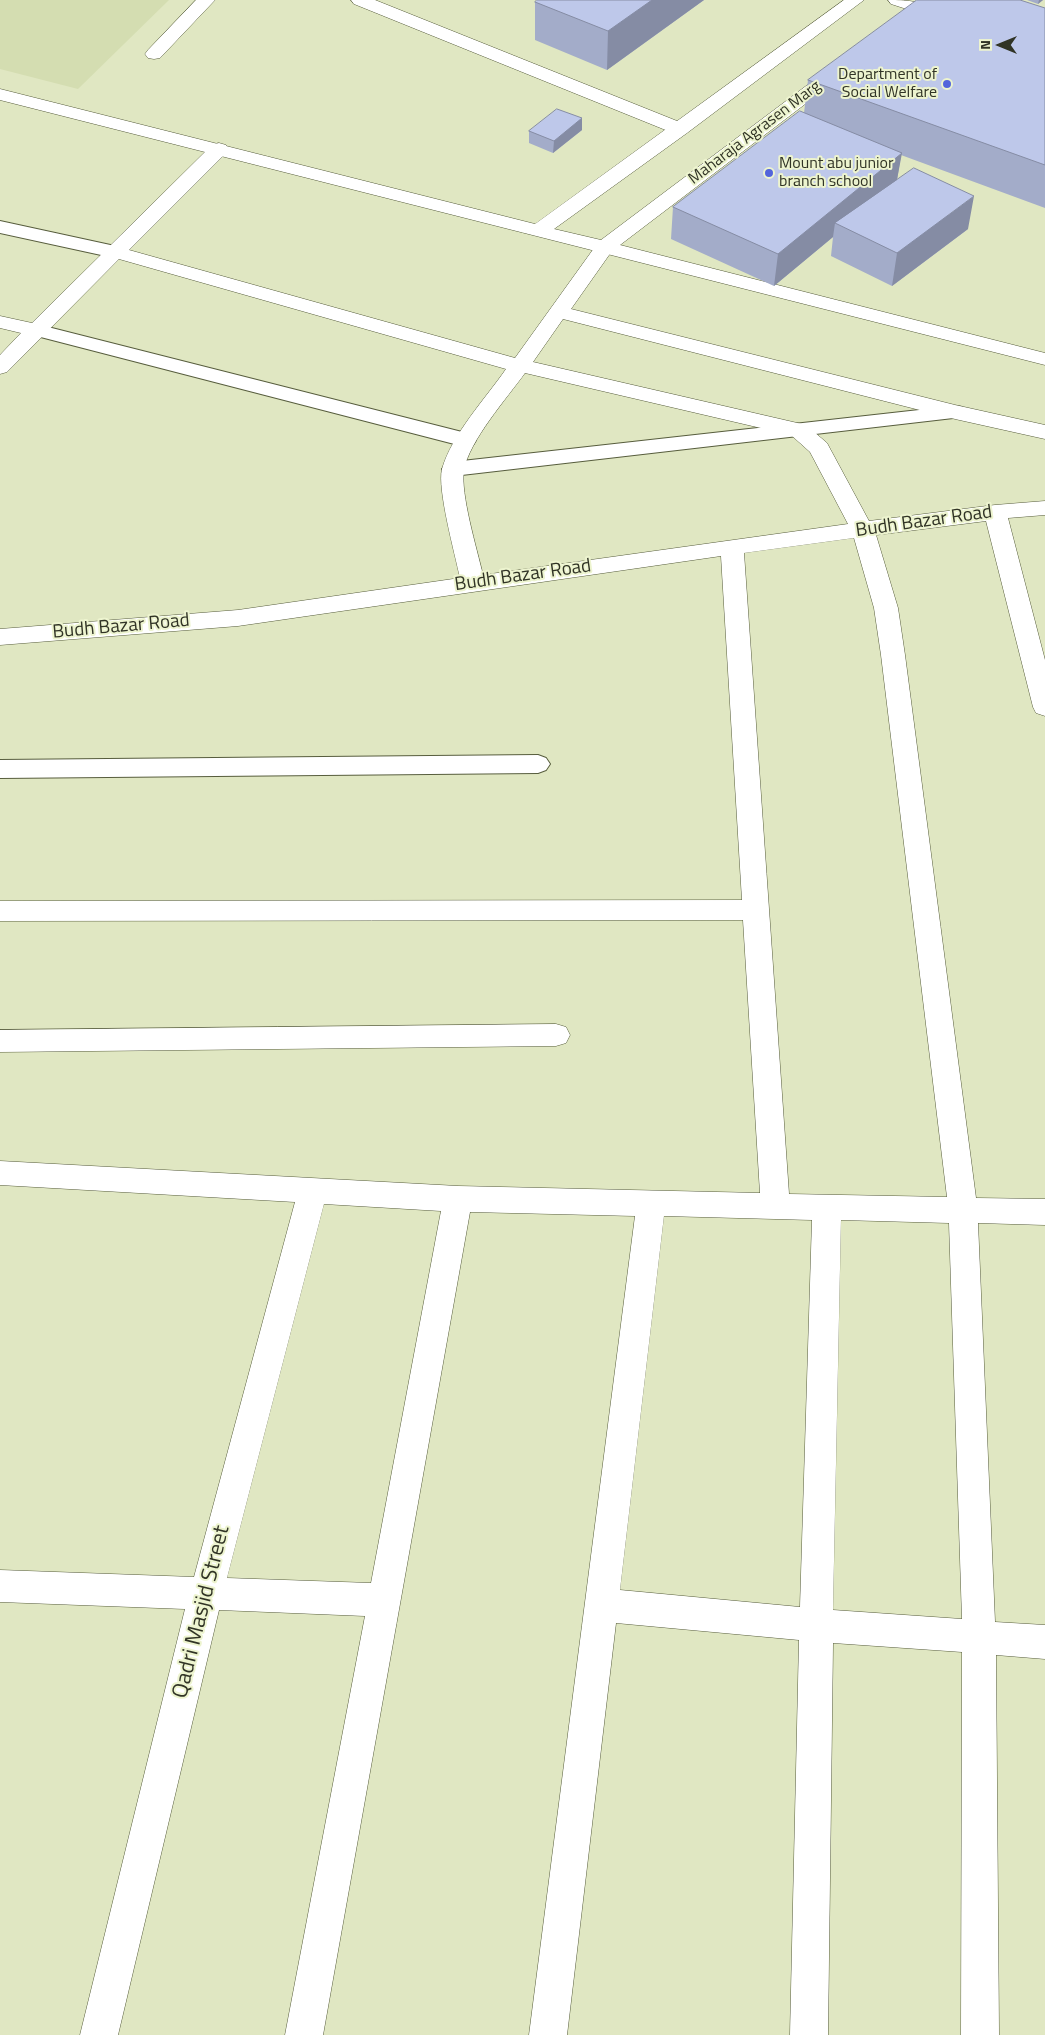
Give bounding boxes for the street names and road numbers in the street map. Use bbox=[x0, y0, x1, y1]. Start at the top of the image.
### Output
street label: Maharaja Agrasen Marg bbox=[685, 77, 825, 189]
street label: Budh Bazar Road bbox=[854, 501, 994, 543]
street label: Budh Bazar Road bbox=[453, 555, 593, 597]
street label: Budh Bazar Road bbox=[52, 610, 190, 644]
street label: Qadri Masjid Street bbox=[168, 1523, 236, 1701]

